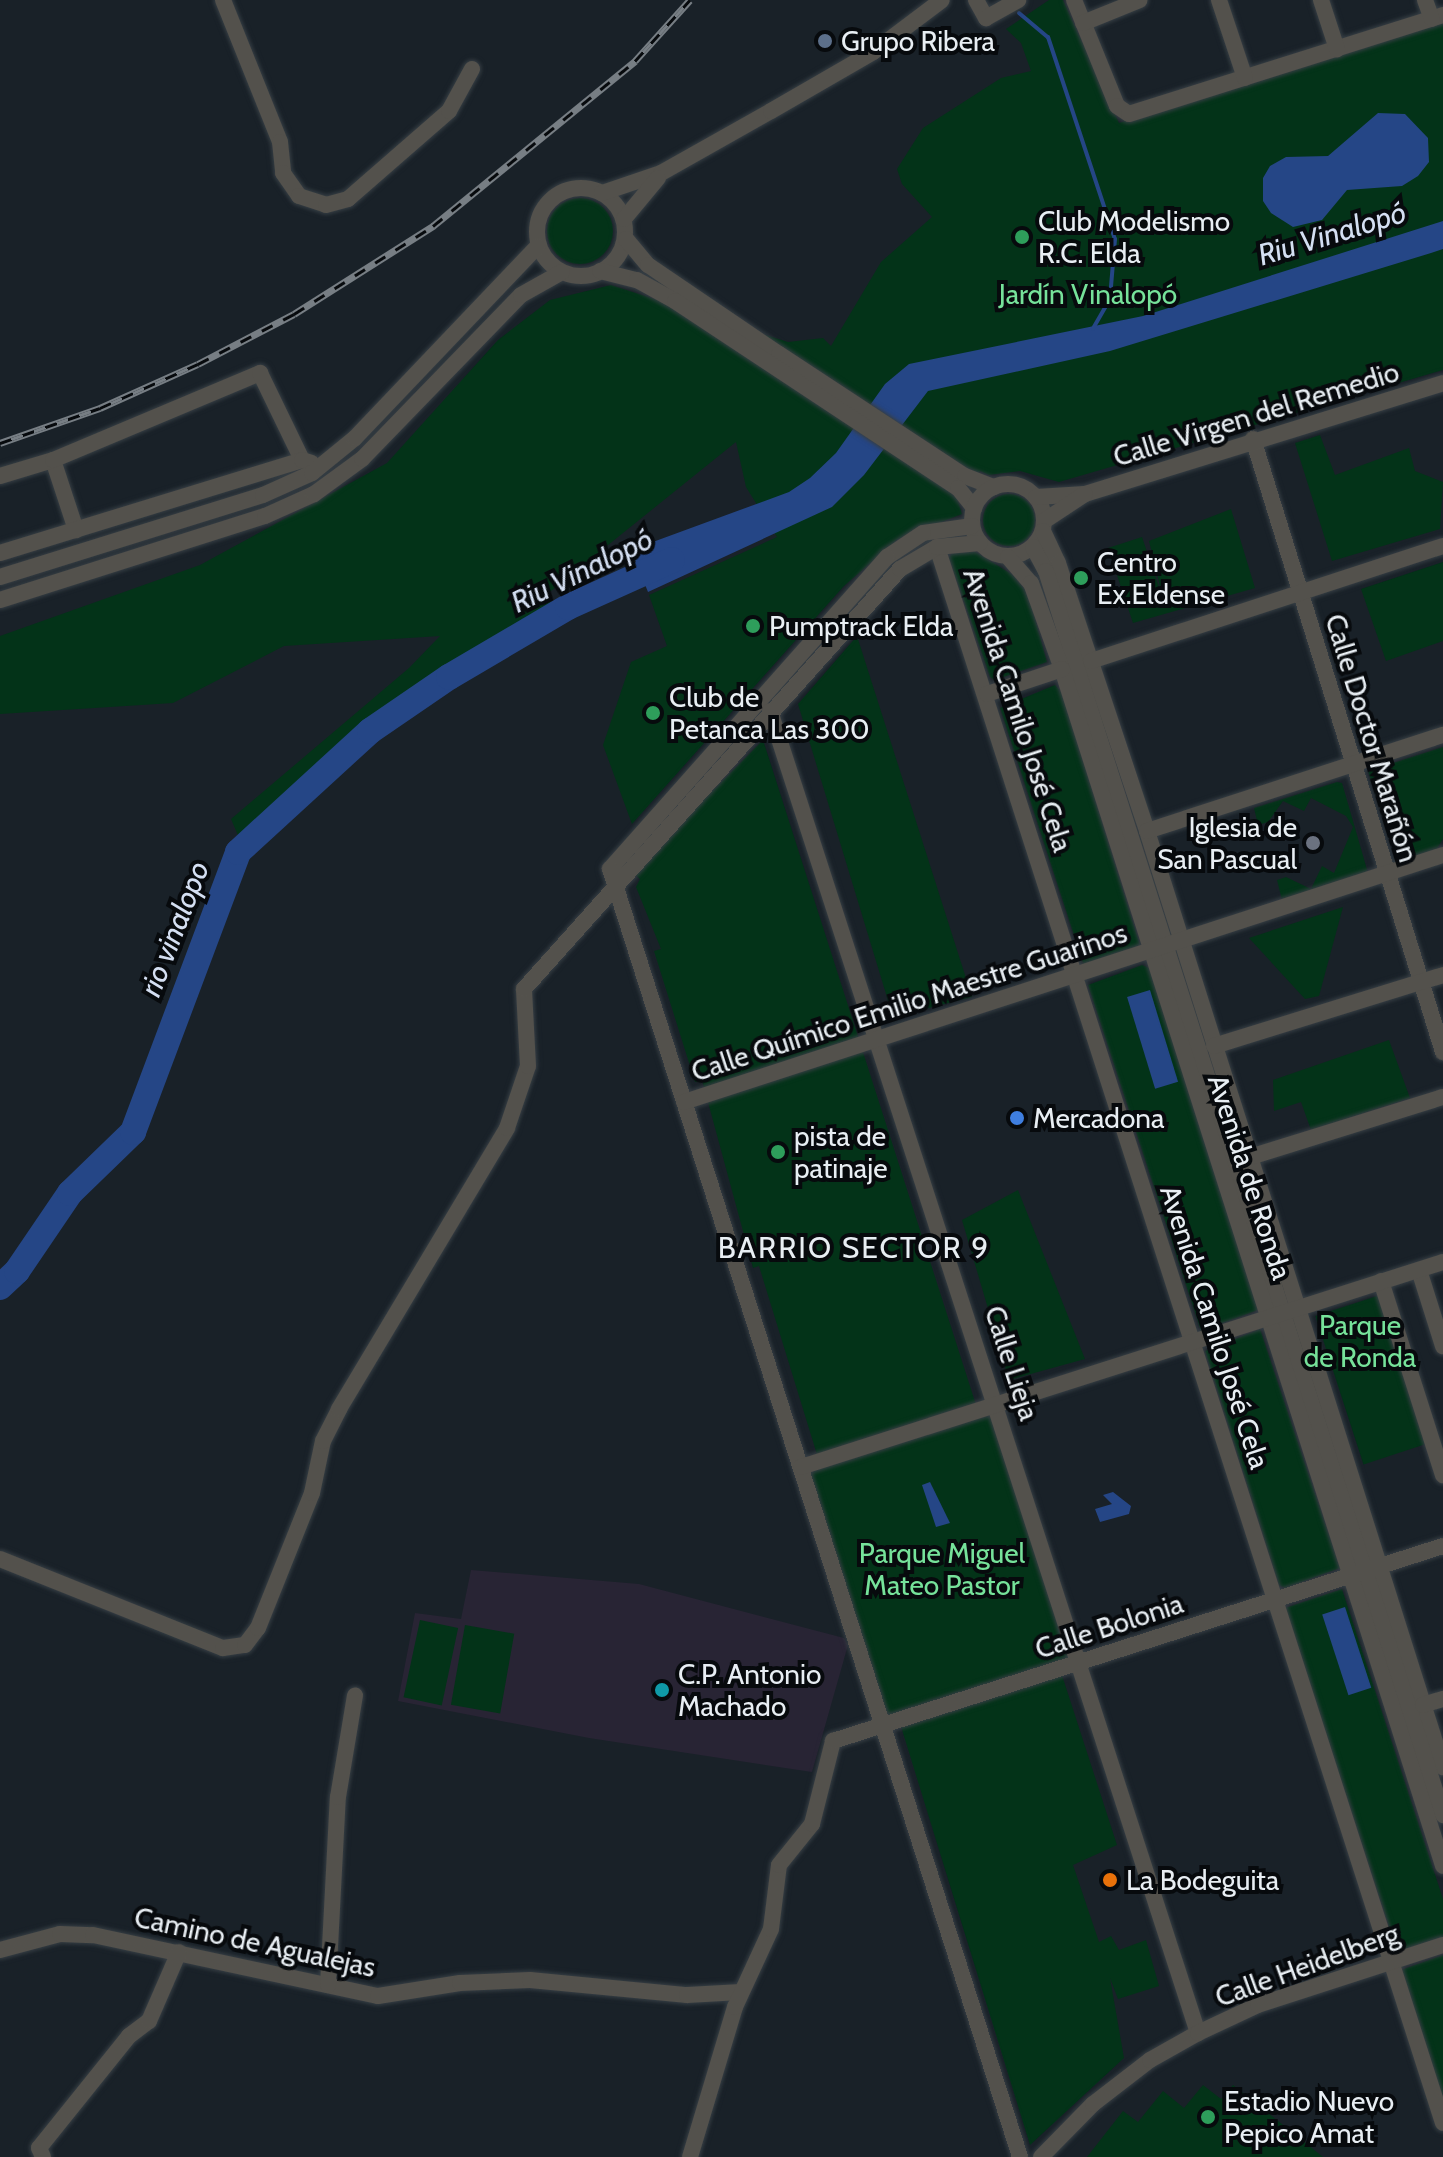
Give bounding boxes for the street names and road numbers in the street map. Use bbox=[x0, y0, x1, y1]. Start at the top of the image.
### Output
street label: Calle Virgen del Remedio bbox=[1109, 355, 1403, 473]
street label: Avenida Camilo José Cela bbox=[956, 564, 1080, 856]
street label: Calle Doctor Marañón bbox=[1318, 610, 1426, 866]
street label: Calle Químico Emilio Maestre Guarinos bbox=[687, 916, 1131, 1088]
street label: Avenida de Ronda bbox=[1201, 1070, 1299, 1284]
street label: Avenida Camilo José Cela bbox=[1153, 1181, 1277, 1473]
street label: Calle Lieja bbox=[978, 1302, 1046, 1424]
street label: Calle Bolonia bbox=[1031, 1586, 1187, 1666]
street label: Camino de Agualejas bbox=[131, 1900, 379, 1984]
street label: Calle Heidelberg bbox=[1211, 1916, 1403, 2014]

